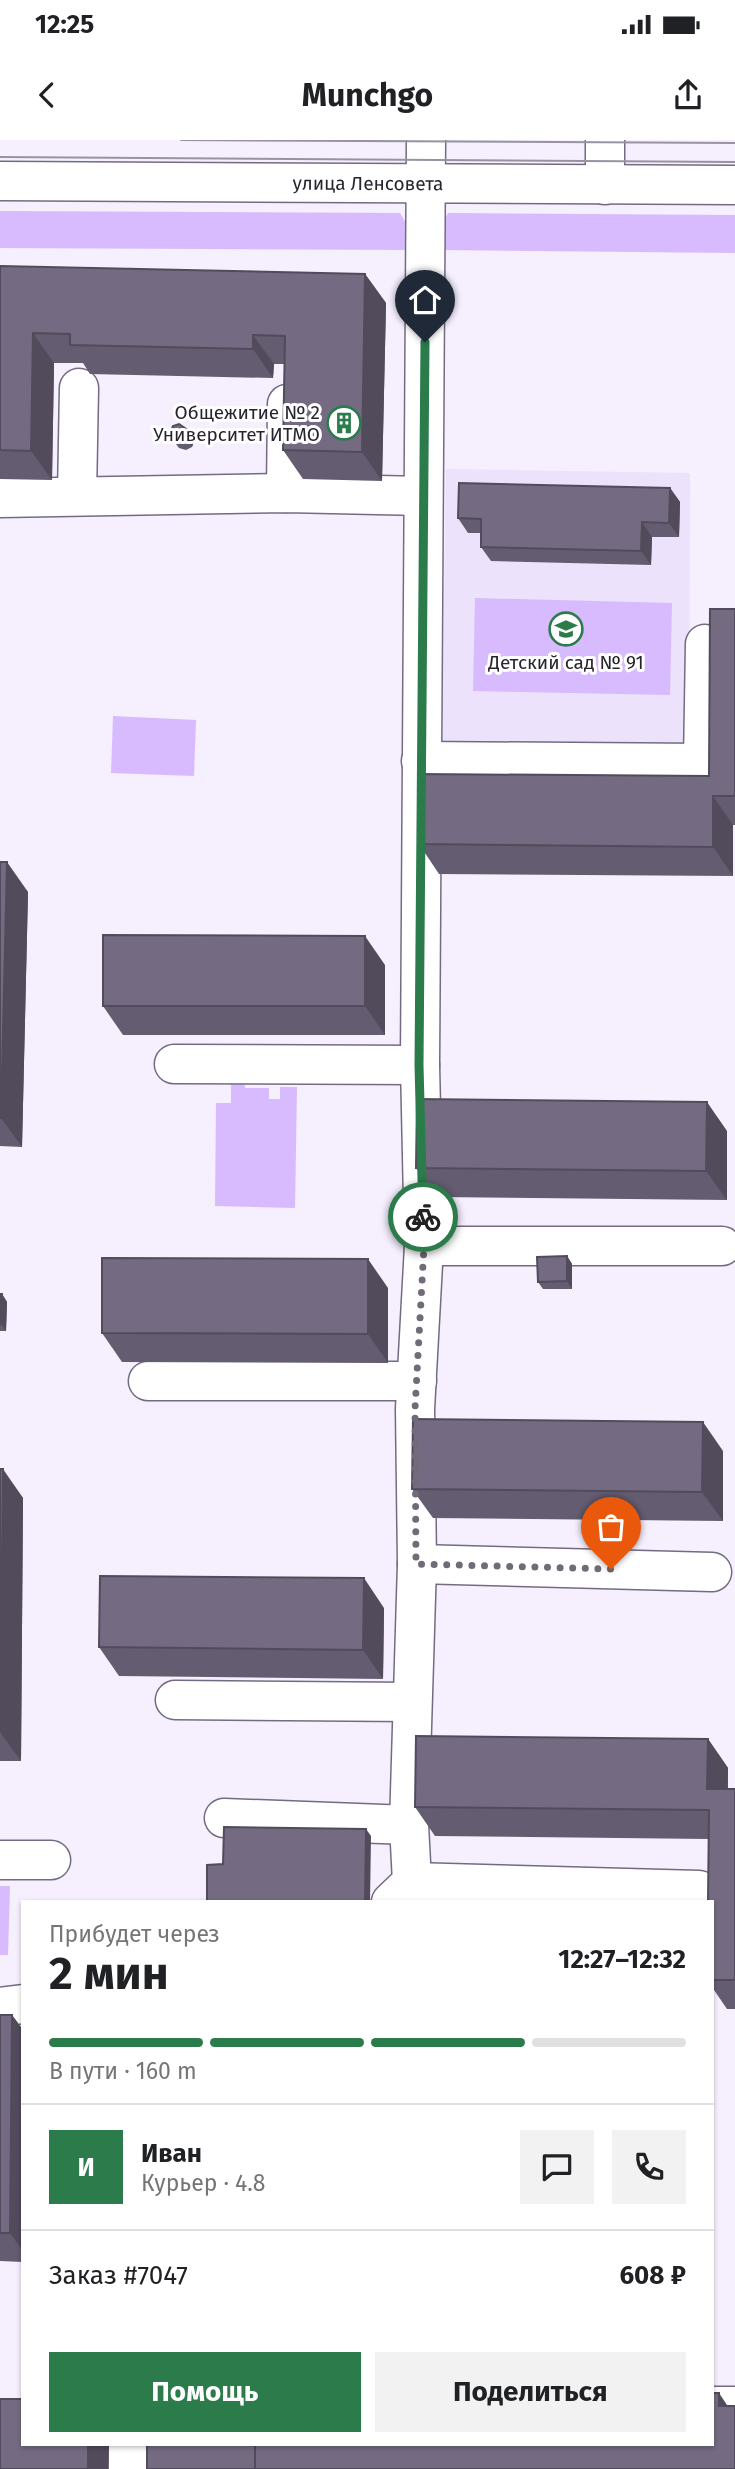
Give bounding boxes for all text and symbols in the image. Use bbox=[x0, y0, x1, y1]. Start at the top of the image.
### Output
text: 12:25 bbox=[35, 9, 94, 40]
icon: back bbox=[28, 76, 66, 114]
text: Munchgo bbox=[302, 76, 433, 114]
icon: share bbox=[669, 76, 707, 114]
street label: улица Ленсовета bbox=[293, 171, 443, 195]
pin bbox=[395, 270, 455, 342]
icon: home bbox=[406, 281, 444, 319]
place label: Общежитие № 2 Университет ИТМО bbox=[153, 401, 320, 446]
building icon: Общежитие № 2 Университет ИТМО bbox=[325, 404, 363, 442]
school or university icon: Детский сад № 91 bbox=[547, 610, 585, 648]
place label: Детский сад № 91 bbox=[487, 651, 644, 674]
courier bbox=[388, 1182, 458, 1252]
icon: bike bbox=[404, 1198, 442, 1236]
pin bbox=[581, 1497, 641, 1569]
icon: bag bbox=[592, 1508, 630, 1546]
text: Прибудет через bbox=[49, 1920, 220, 1948]
text: 12:27–12:32 bbox=[558, 1944, 686, 1975]
text: 2 мин bbox=[49, 1946, 169, 2001]
text: В пути · 160 m bbox=[49, 2057, 197, 2085]
button: chat bbox=[520, 2130, 594, 2204]
button: phone bbox=[612, 2130, 686, 2204]
text: Иван bbox=[141, 2138, 202, 2169]
text: И bbox=[77, 2152, 95, 2183]
text: Курьер · 4.8 bbox=[141, 2169, 266, 2197]
text: Заказ #7047 bbox=[49, 2260, 188, 2291]
text: 608 ₽ bbox=[619, 2260, 686, 2291]
button: Помощь bbox=[49, 2352, 361, 2432]
button: Поделиться bbox=[375, 2352, 686, 2432]

